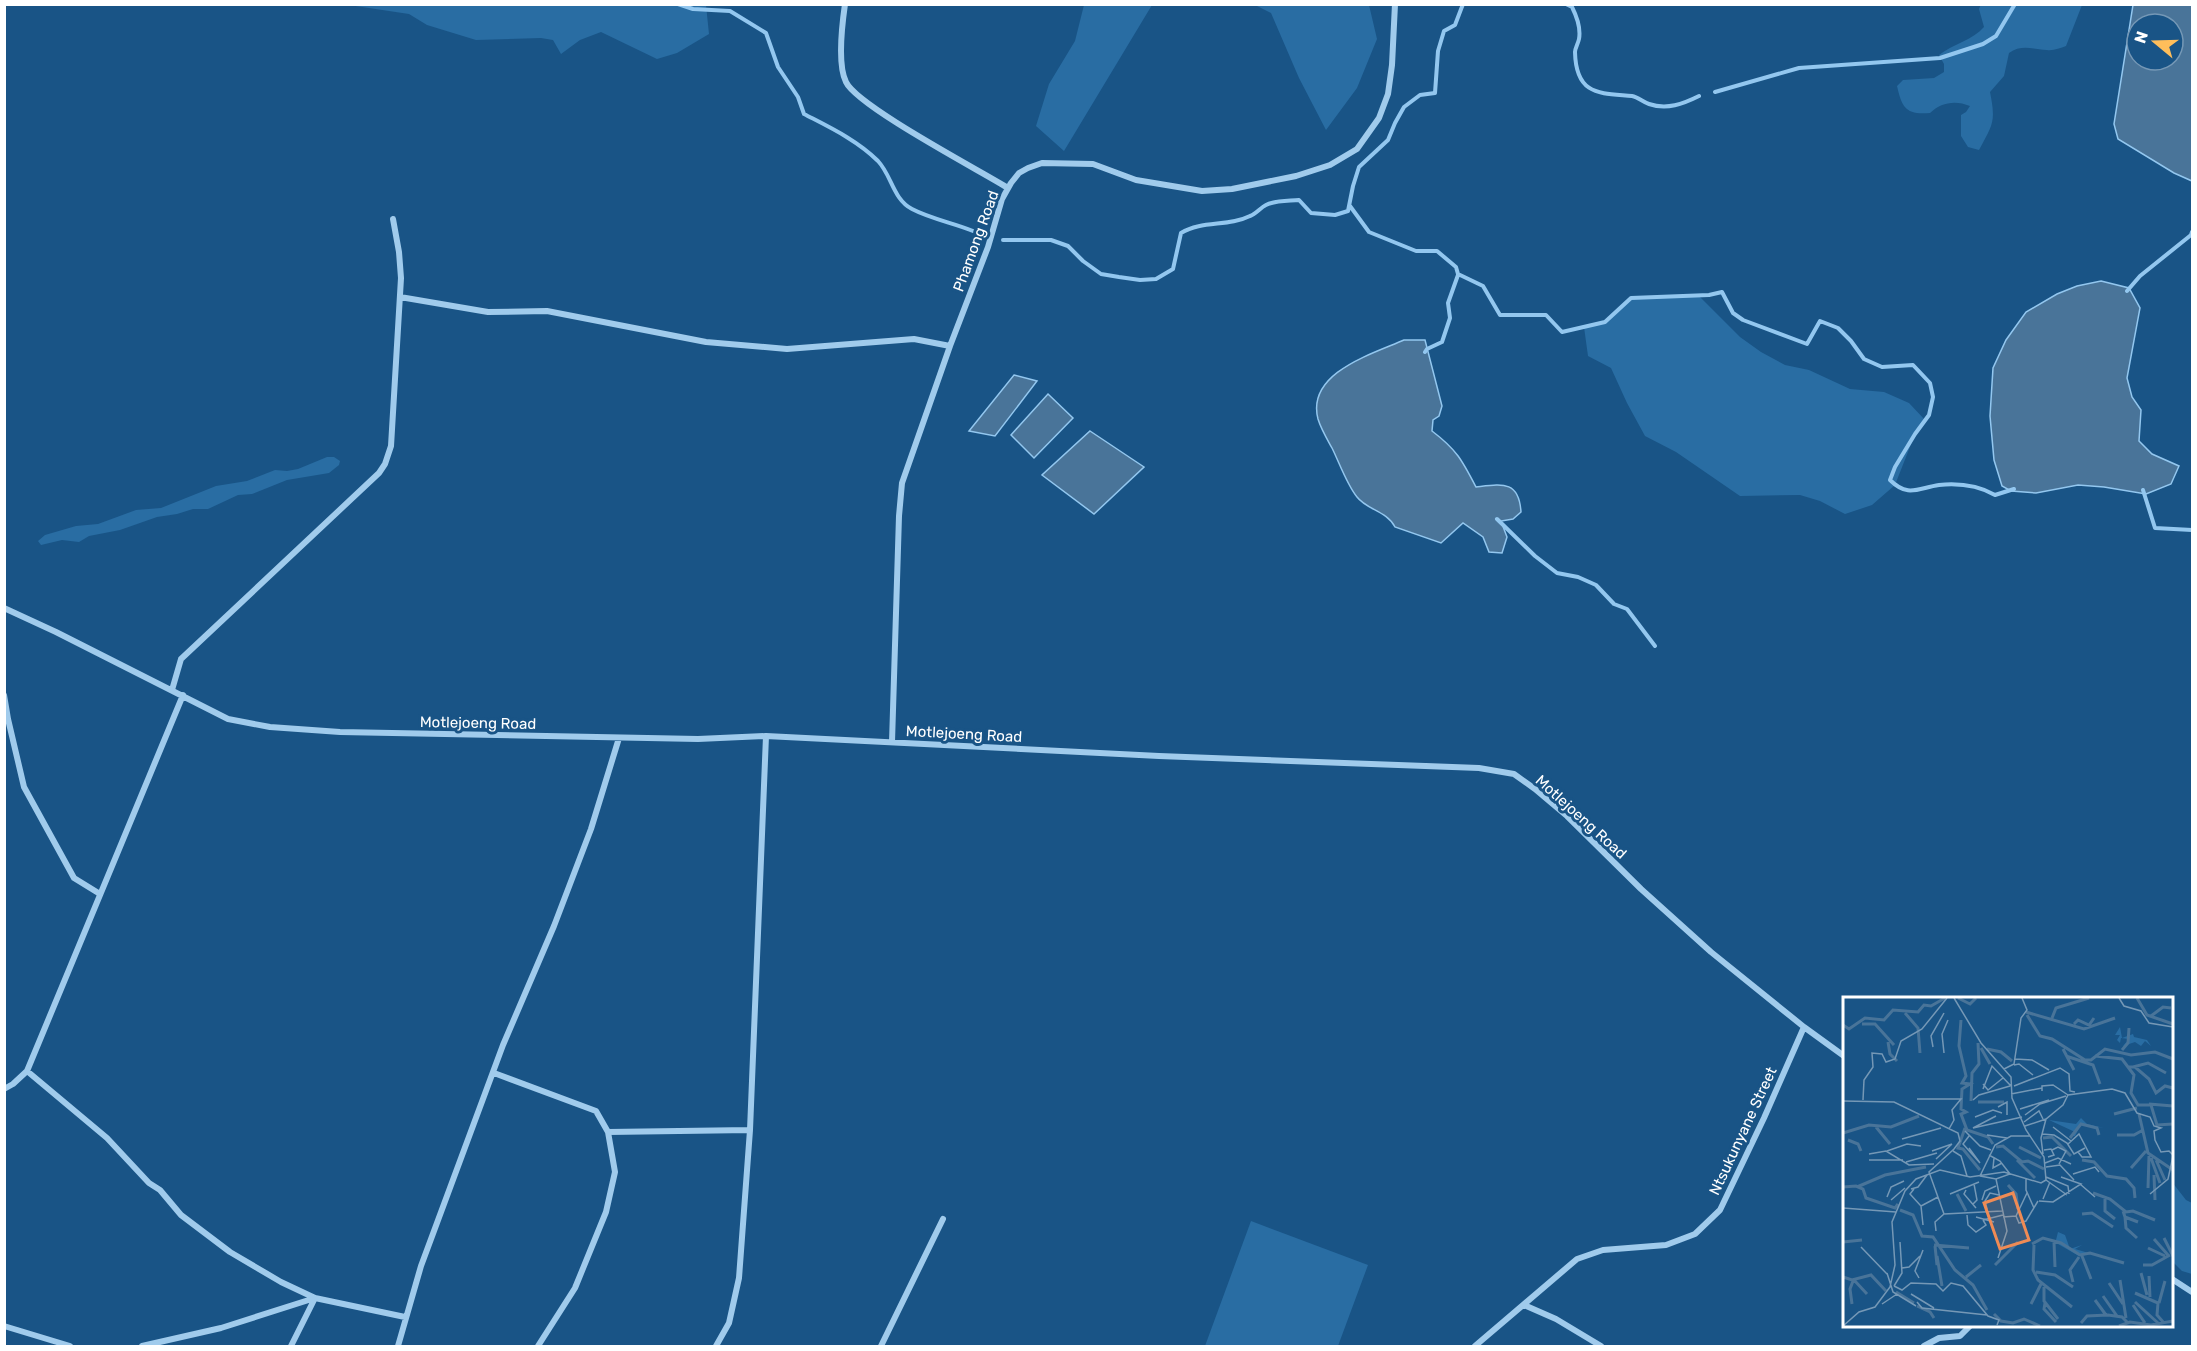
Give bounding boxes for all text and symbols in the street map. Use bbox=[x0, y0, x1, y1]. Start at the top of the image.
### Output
north arrow bbox=[2125, 12, 2185, 72]
text: N bbox=[2130, 29, 2152, 46]
street label: Phamong Road bbox=[949, 188, 1003, 294]
street label: Motlejoeng Road bbox=[420, 713, 536, 733]
street label: Motlejoeng Road bbox=[905, 722, 1023, 746]
street label: Motlejoeng Road bbox=[1532, 771, 1630, 863]
inset map bbox=[1843, 997, 2173, 1327]
street label: Ntsukunyane Street bbox=[1705, 1064, 1781, 1198]

